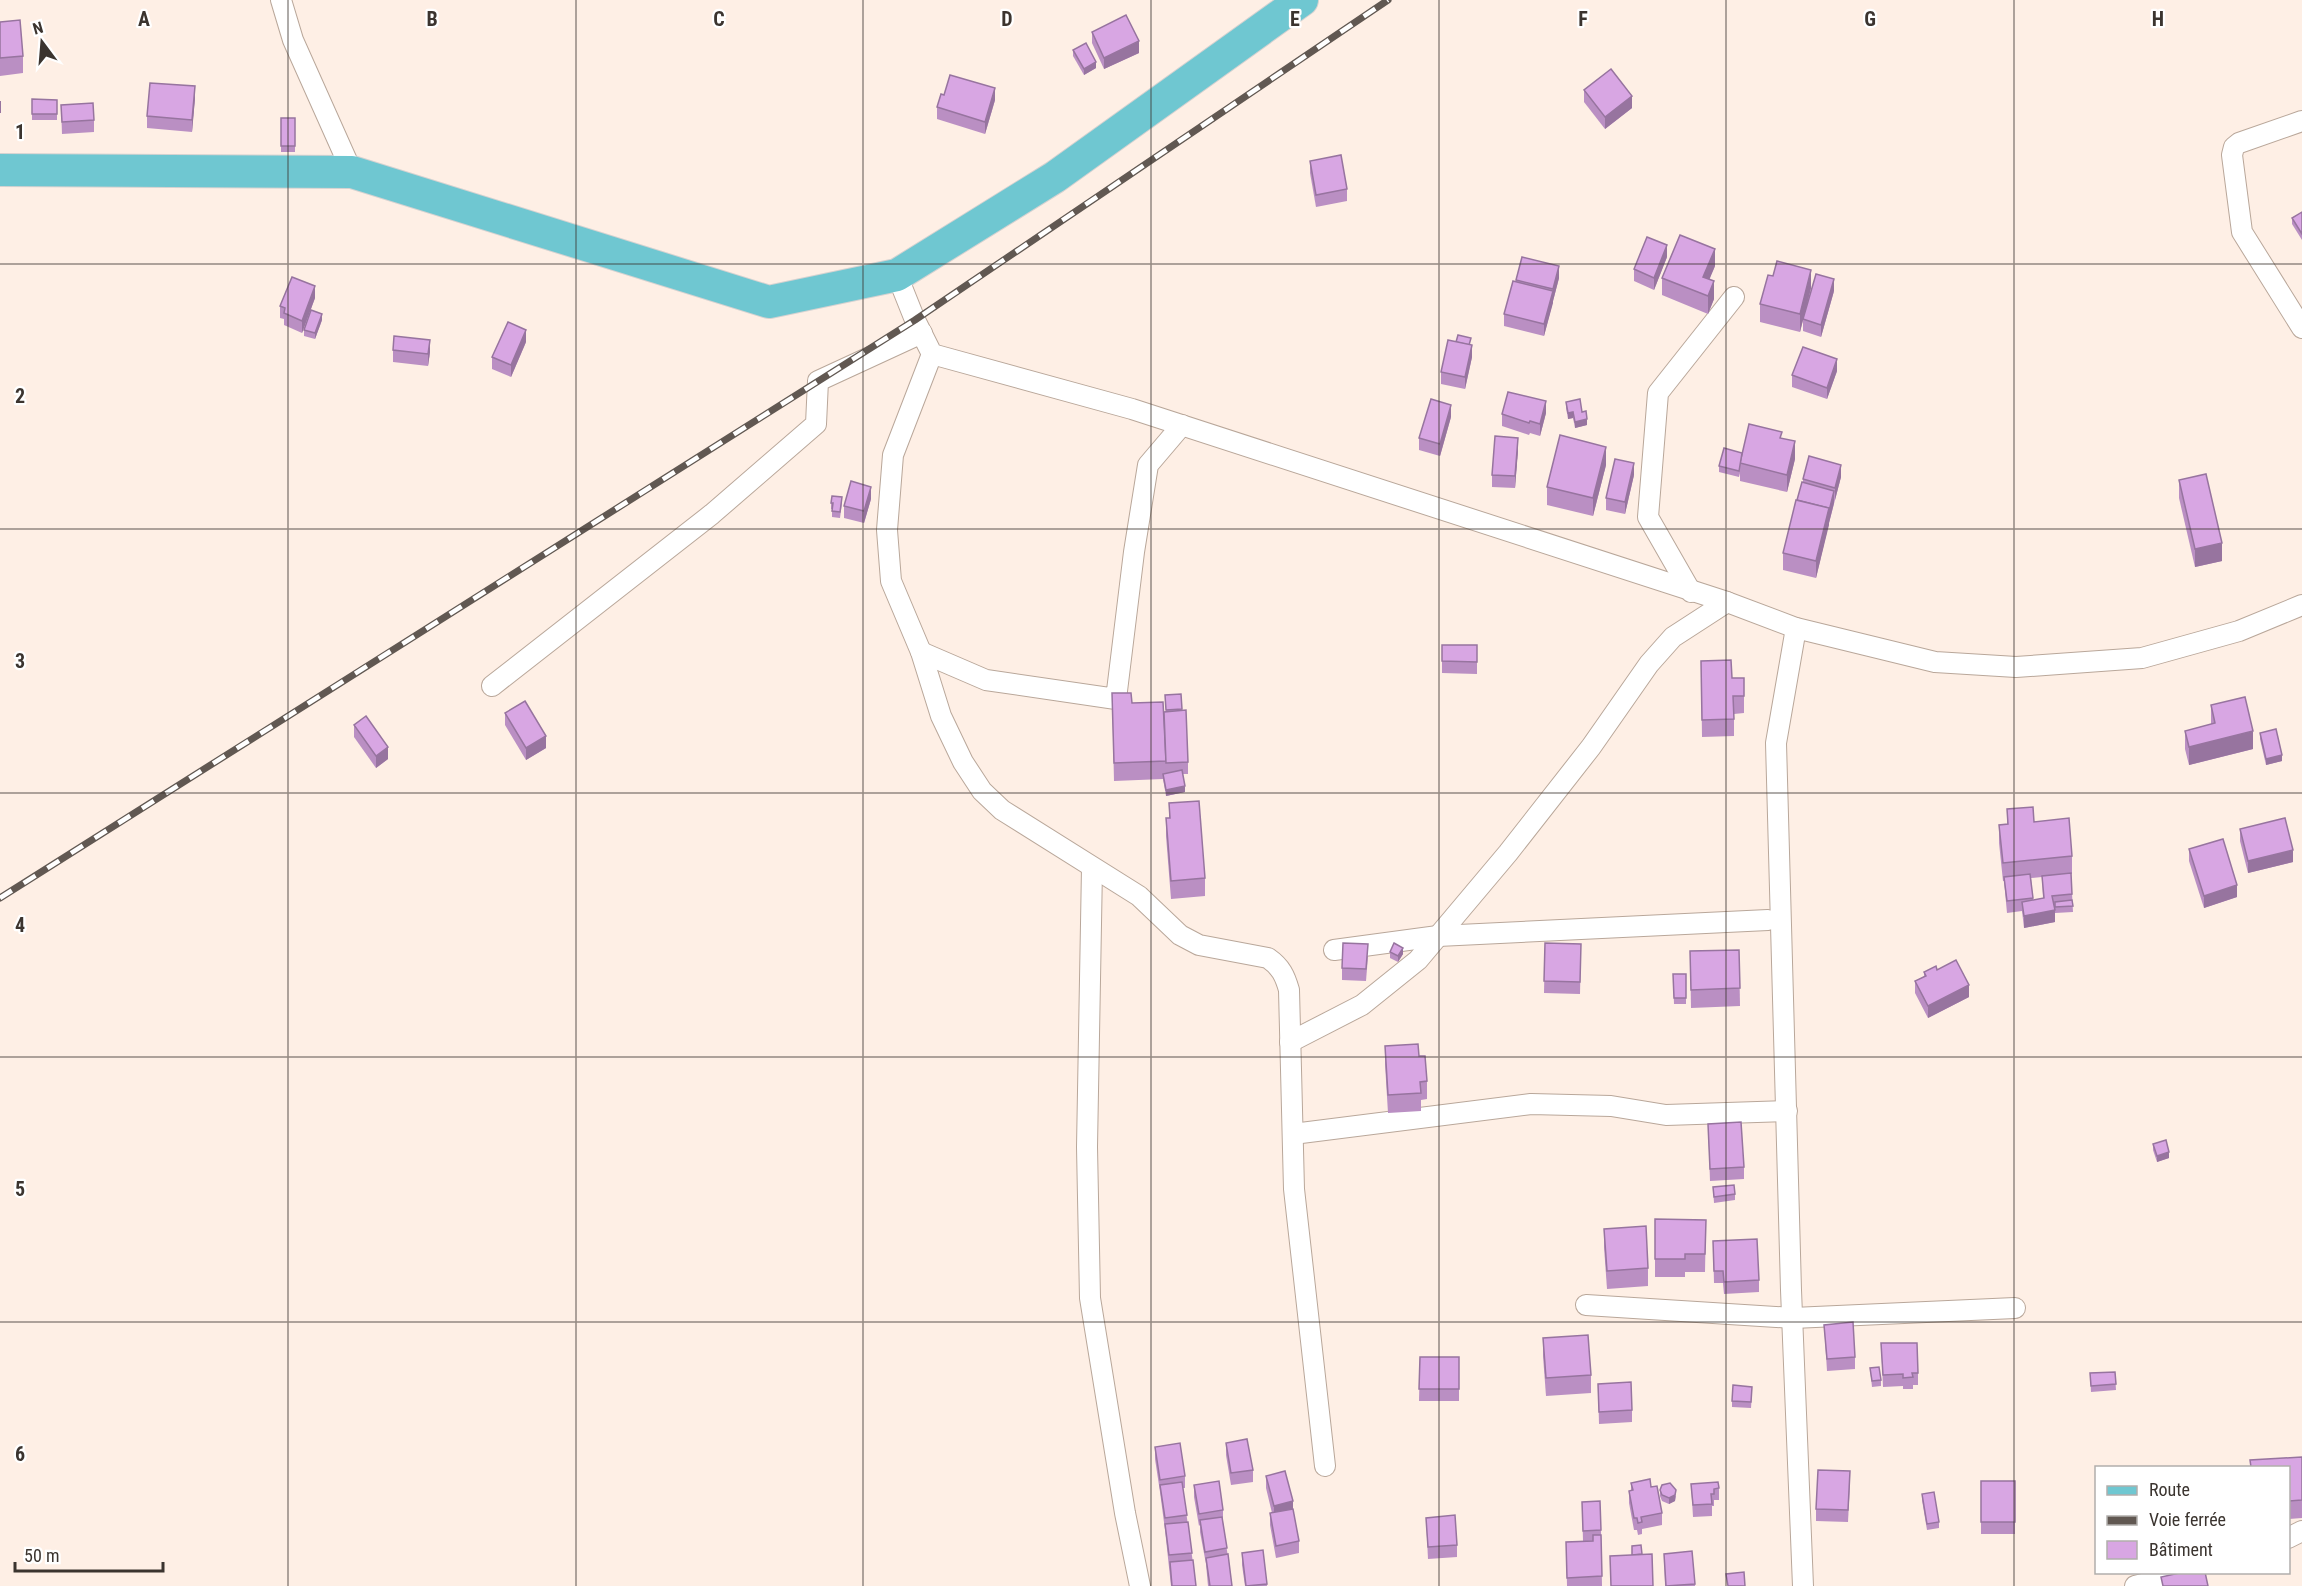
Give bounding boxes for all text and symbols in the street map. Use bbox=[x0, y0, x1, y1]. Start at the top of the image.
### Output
text: A bbox=[138, 7, 150, 31]
text: B bbox=[426, 7, 438, 31]
text: C bbox=[713, 7, 725, 31]
text: D bbox=[1001, 7, 1013, 31]
text: E bbox=[1290, 7, 1300, 31]
text: F bbox=[1578, 7, 1588, 31]
text: G bbox=[1864, 7, 1876, 31]
text: H bbox=[2152, 7, 2164, 31]
north arrow bbox=[12, 12, 72, 72]
text: N bbox=[31, 18, 45, 39]
text: 1 bbox=[15, 120, 25, 144]
text: 2 bbox=[15, 384, 25, 408]
text: 3 bbox=[15, 649, 25, 673]
text: 4 bbox=[15, 913, 25, 937]
text: 5 bbox=[15, 1177, 25, 1201]
text: 6 bbox=[15, 1442, 25, 1466]
legend bbox=[2095, 1466, 2290, 1574]
text: Route bbox=[2149, 1479, 2190, 1500]
text: Voie ferrée bbox=[2149, 1509, 2226, 1530]
scale bar bbox=[15, 1535, 164, 1573]
text: Bâtiment bbox=[2149, 1539, 2213, 1560]
text: 50 m bbox=[24, 1545, 59, 1566]

